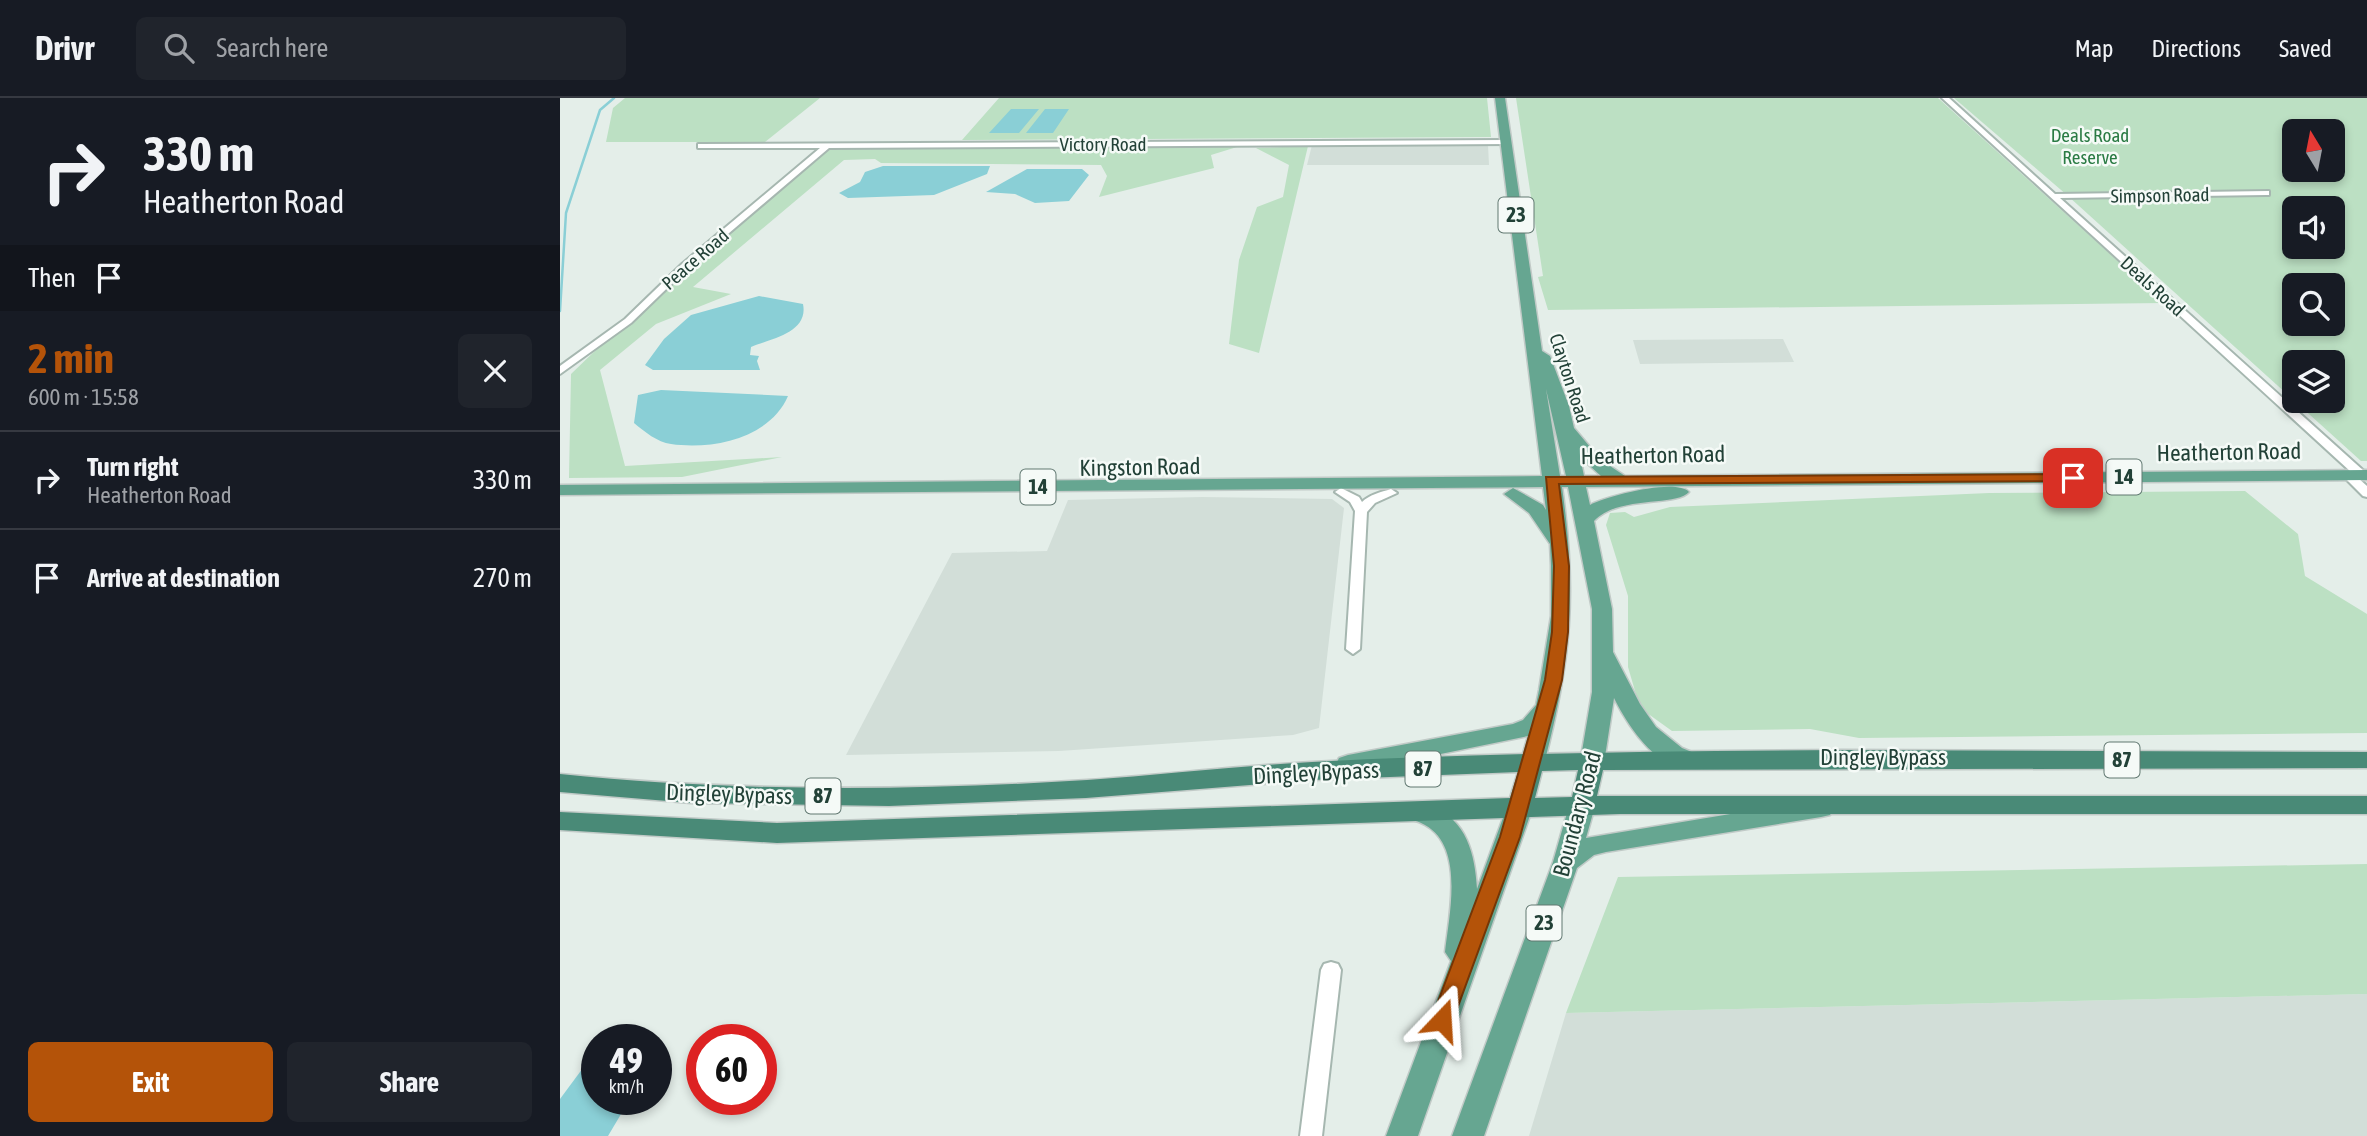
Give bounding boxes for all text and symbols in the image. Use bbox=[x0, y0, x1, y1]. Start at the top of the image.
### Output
search box bbox=[136, 17, 626, 80]
text: Drivr bbox=[35, 29, 94, 67]
icon: search bbox=[160, 29, 198, 67]
text: Search here bbox=[216, 33, 328, 63]
text: Map bbox=[2075, 35, 2113, 62]
text: Directions bbox=[2151, 35, 2241, 62]
text: Saved bbox=[2279, 35, 2332, 62]
north arrow bbox=[2282, 119, 2345, 182]
map controls bbox=[2282, 119, 2345, 413]
park label: Deals Road Reserve bbox=[2051, 124, 2129, 168]
text: 330 m bbox=[143, 125, 254, 181]
icon: right bbox=[28, 126, 119, 217]
street label: Victory Road bbox=[1059, 133, 1147, 155]
text: Heatherton Road bbox=[143, 183, 344, 220]
street label: Simpson Road bbox=[2110, 183, 2210, 207]
button: sound bbox=[2282, 196, 2345, 259]
road number: 23 bbox=[1499, 198, 1534, 232]
street label: Peace Road bbox=[657, 224, 733, 294]
street label: Deals Road bbox=[2116, 251, 2190, 321]
icon: arrive bbox=[90, 259, 128, 297]
text: Then bbox=[28, 263, 76, 293]
button: search bbox=[2282, 273, 2345, 336]
street label: Clayton Road bbox=[1545, 331, 1595, 425]
text: 2 min bbox=[28, 334, 114, 382]
button: close bbox=[458, 334, 532, 408]
button: layers bbox=[2282, 350, 2345, 413]
text: 600 m · 15:58 bbox=[28, 384, 139, 410]
street label: Heatherton Road bbox=[2156, 438, 2302, 466]
street label: Heatherton Road bbox=[1580, 441, 1726, 469]
pin bbox=[2043, 448, 2103, 508]
text: Turn right bbox=[87, 452, 178, 482]
street label: Kingston Road bbox=[1079, 453, 1201, 481]
icon: arrive bbox=[2054, 459, 2092, 497]
road number: 14 bbox=[2106, 460, 2142, 494]
icon: right bbox=[28, 461, 66, 499]
text: 330 m bbox=[473, 465, 532, 495]
road number: 14 bbox=[1021, 470, 1056, 504]
text: Heatherton Road bbox=[87, 482, 232, 508]
icon: arrive bbox=[28, 559, 66, 597]
text: Arrive at destination bbox=[87, 563, 280, 593]
text: 270 m bbox=[473, 563, 532, 593]
road number: 87 bbox=[2104, 742, 2140, 778]
street label: Dingley Bypass bbox=[1820, 744, 1946, 770]
street label: Boundary Road bbox=[1548, 748, 1606, 880]
road number: 87 bbox=[1406, 752, 1440, 786]
street label: Dingley Bypass bbox=[1252, 757, 1380, 789]
road number: 87 bbox=[806, 778, 840, 814]
street label: Dingley Bypass bbox=[666, 779, 792, 809]
road number: 23 bbox=[1527, 906, 1562, 940]
position arrow bbox=[1405, 983, 1479, 1057]
speed limit sign: 60 bbox=[686, 1024, 777, 1115]
text: 49 bbox=[610, 1040, 643, 1080]
button: Exit bbox=[28, 1042, 273, 1122]
button: Share bbox=[287, 1042, 532, 1122]
text: km/h bbox=[609, 1076, 644, 1097]

